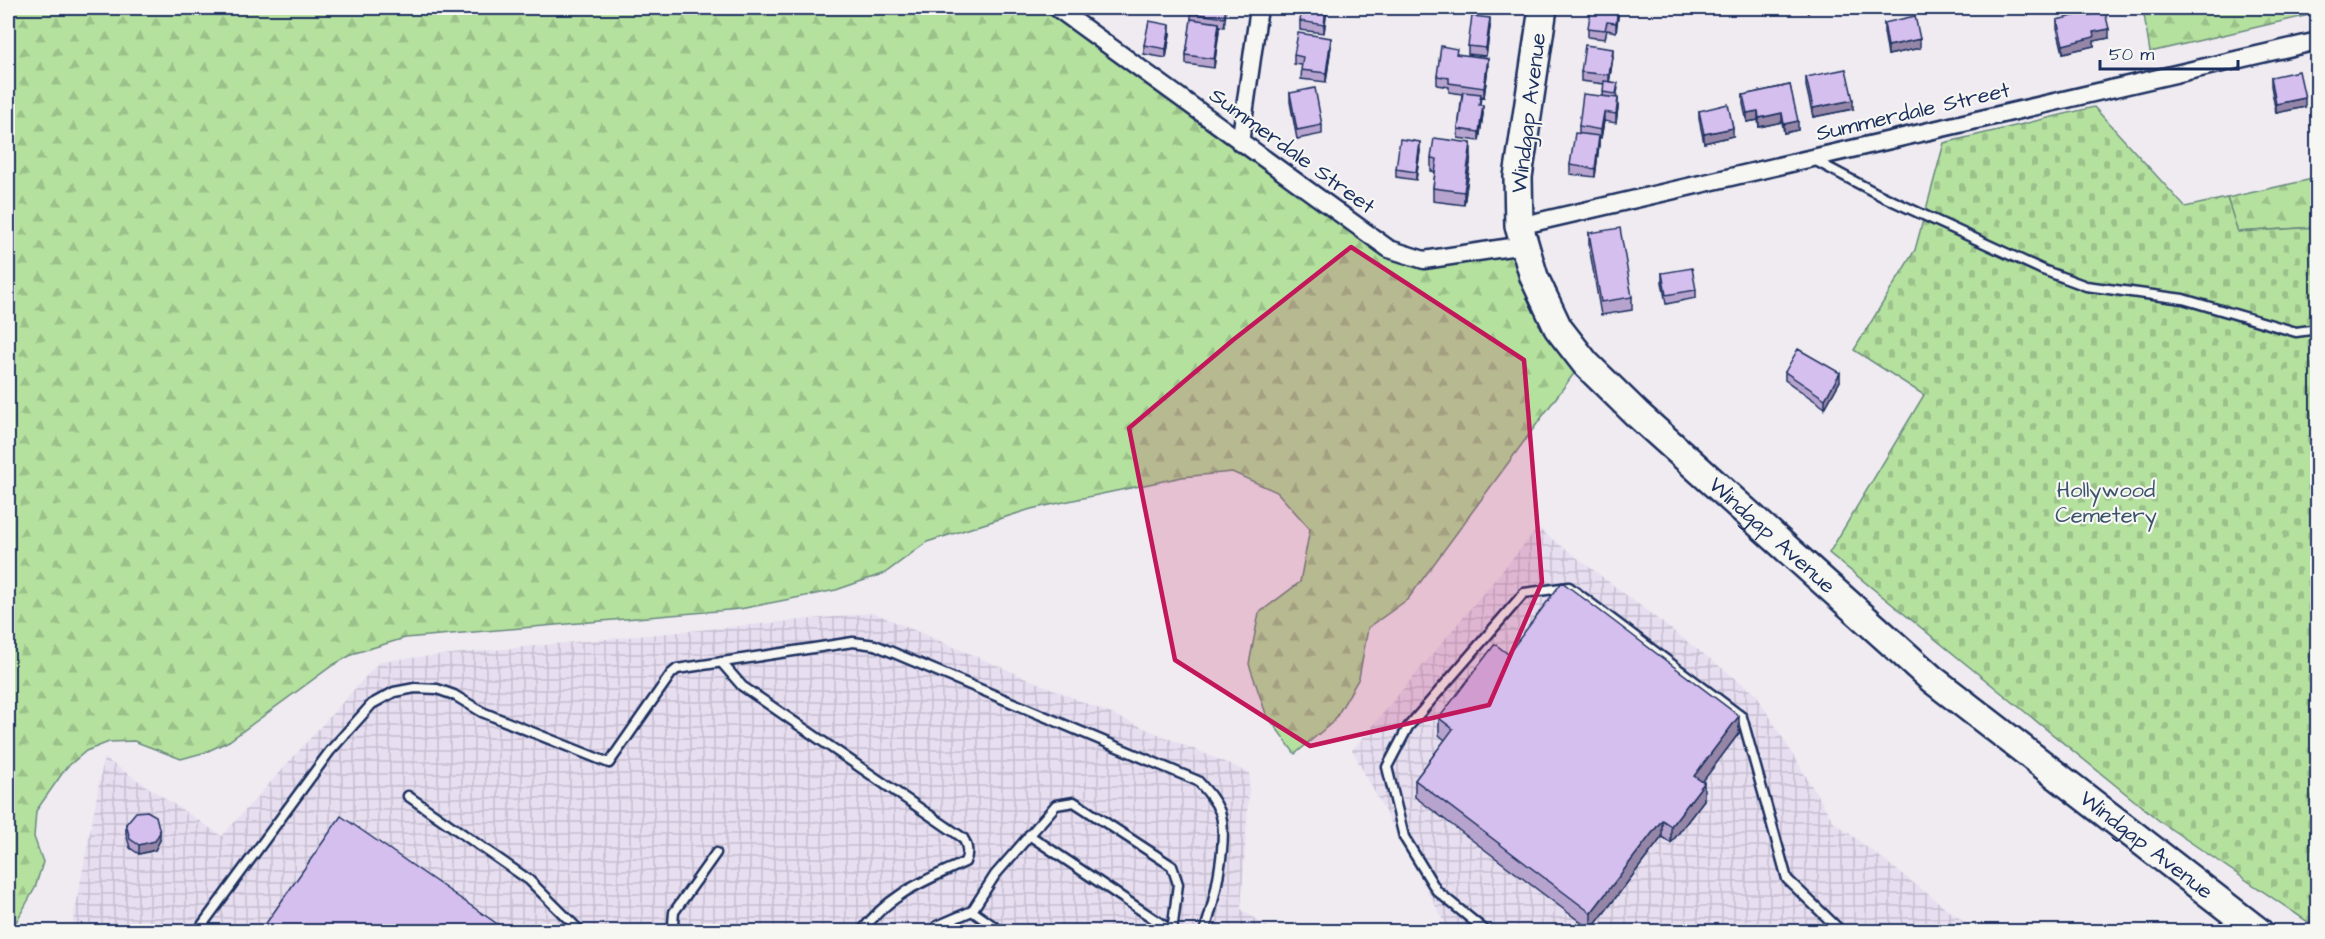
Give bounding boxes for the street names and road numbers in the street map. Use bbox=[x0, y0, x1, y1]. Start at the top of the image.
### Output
street label: Windgap Avenue bbox=[1504, 31, 1555, 195]
street label: Summerdale Street bbox=[1813, 75, 2013, 149]
street label: Summerdale Street bbox=[1203, 80, 1381, 222]
street label: Windgap Avenue bbox=[1702, 470, 1843, 601]
street label: Windgap Avenue bbox=[2073, 783, 2220, 907]

